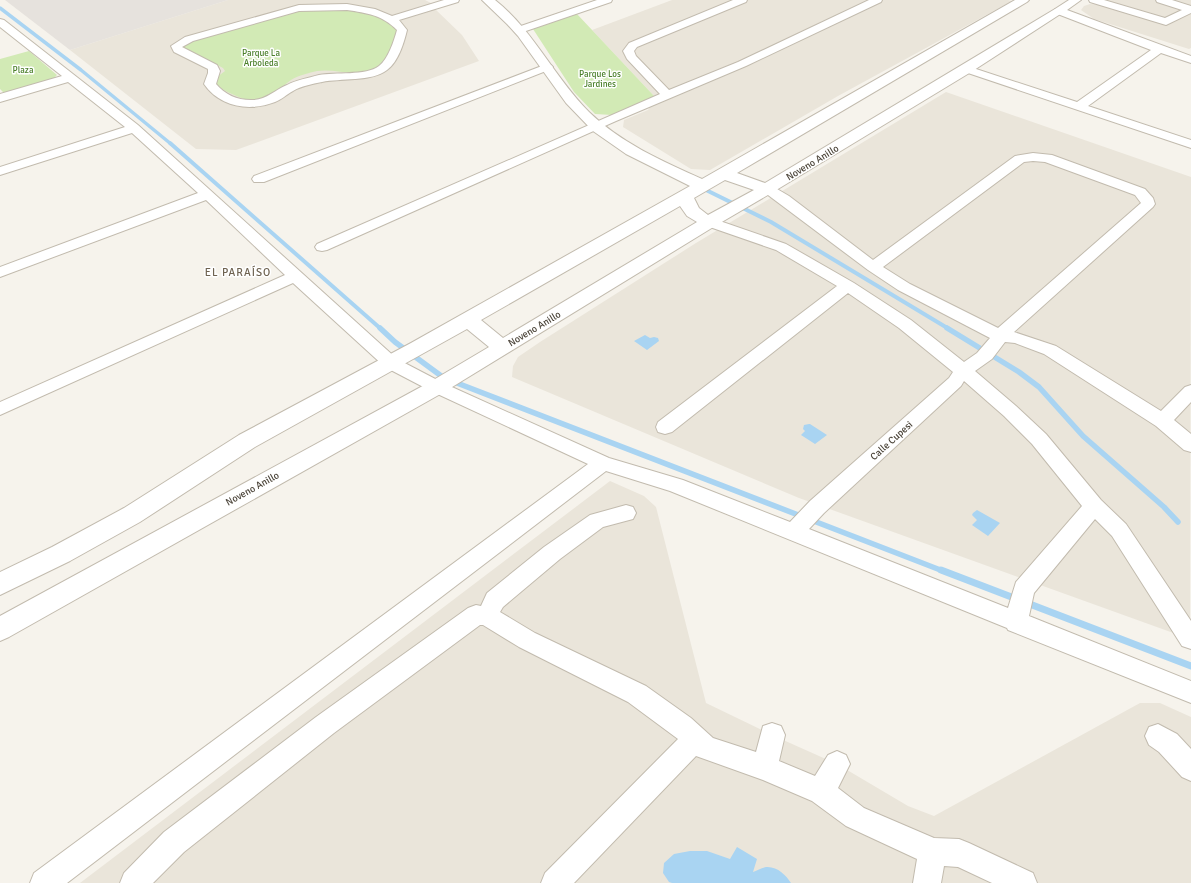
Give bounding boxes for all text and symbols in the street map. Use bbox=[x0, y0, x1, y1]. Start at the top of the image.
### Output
park label: Parque La Arboleda bbox=[242, 48, 280, 69]
park label: Plaza bbox=[13, 65, 34, 76]
park label: Parque Los Jardines bbox=[579, 69, 621, 90]
street label: Noveno Anillo bbox=[784, 142, 841, 183]
district label: EL PARAÍSO bbox=[205, 265, 271, 279]
street label: Noveno Anillo bbox=[506, 308, 563, 349]
street label: Calle Cupesi bbox=[868, 419, 915, 463]
street label: Noveno Anillo bbox=[224, 469, 281, 509]

